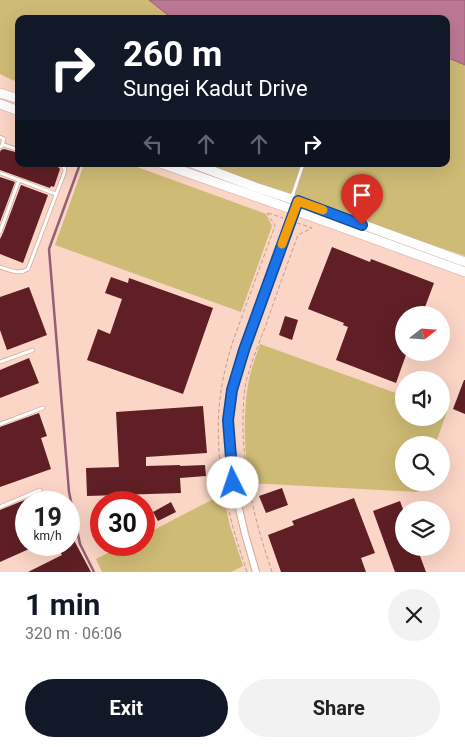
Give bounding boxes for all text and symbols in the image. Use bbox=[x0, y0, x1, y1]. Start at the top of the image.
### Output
text: 260 m bbox=[123, 34, 222, 75]
icon: right bbox=[40, 35, 105, 100]
text: Sungei Kadut Drive bbox=[123, 76, 308, 101]
icon: left bbox=[139, 130, 167, 158]
icon: ahead bbox=[192, 130, 220, 158]
icon: ahead bbox=[245, 130, 273, 158]
icon: right bbox=[298, 130, 326, 158]
pin bbox=[341, 174, 383, 225]
icon: arrive bbox=[348, 181, 376, 209]
north arrow bbox=[395, 306, 450, 361]
map controls bbox=[395, 306, 450, 556]
button: sound bbox=[395, 371, 450, 426]
button: search bbox=[395, 436, 450, 491]
position arrow bbox=[206, 456, 258, 508]
speed limit sign: 30 bbox=[90, 491, 155, 556]
button: layers bbox=[395, 501, 450, 556]
text: 19 bbox=[33, 503, 62, 532]
text: km/h bbox=[33, 529, 62, 543]
text: 1 min bbox=[25, 587, 100, 622]
button: close bbox=[388, 589, 440, 641]
text: 320 m · 06:06 bbox=[25, 624, 122, 643]
button: Exit bbox=[25, 679, 228, 737]
button: Share bbox=[238, 679, 440, 737]

